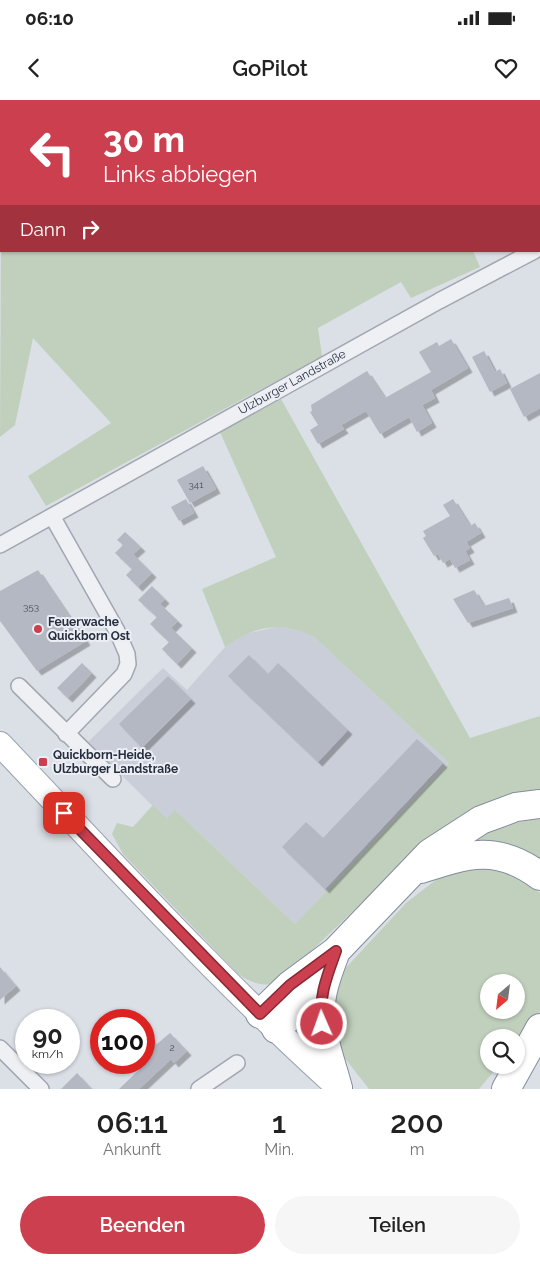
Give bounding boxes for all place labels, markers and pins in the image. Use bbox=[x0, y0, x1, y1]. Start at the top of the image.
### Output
place label: Feuerwache Quickborn Ost bbox=[48, 615, 131, 643]
marker: Feuerwache Quickborn Ost bbox=[32, 623, 44, 635]
place label: Quickborn-Heide, Ulzburger Landstraße bbox=[53, 748, 178, 776]
marker: Quickborn-Heide, Ulzburger Landstraße bbox=[37, 756, 49, 768]
pin bbox=[43, 792, 85, 834]

